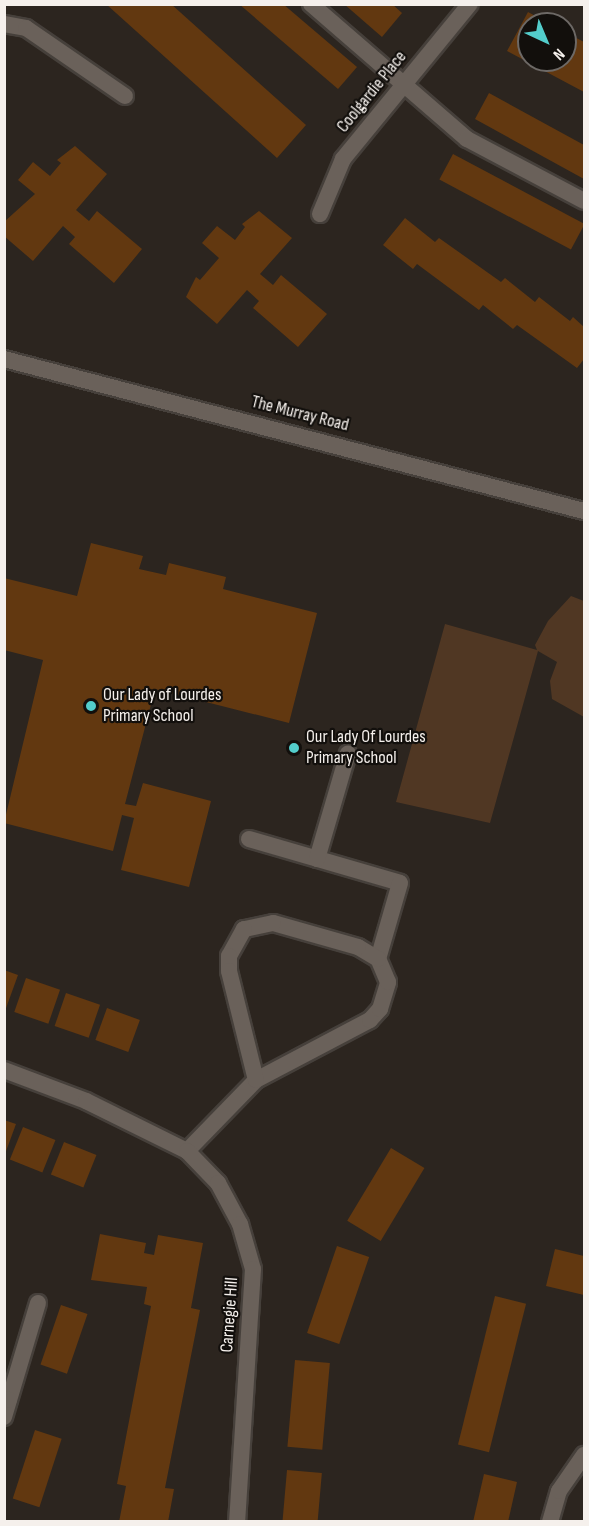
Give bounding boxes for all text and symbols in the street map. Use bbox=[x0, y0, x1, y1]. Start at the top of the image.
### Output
north arrow bbox=[517, 12, 577, 72]
text: N bbox=[549, 44, 568, 64]
street label: Coolgardie Place bbox=[333, 47, 411, 137]
street label: The Murray Road bbox=[249, 391, 351, 437]
place label: Our Lady of Lourdes Primary School bbox=[103, 685, 221, 728]
marker: Our Lady of Lourdes Primary School bbox=[84, 699, 98, 713]
place label: Our Lady Of Lourdes Primary School bbox=[306, 727, 426, 770]
marker: Our Lady Of Lourdes Primary School bbox=[287, 741, 301, 755]
street label: Carnegie Hill bbox=[217, 1277, 243, 1353]

